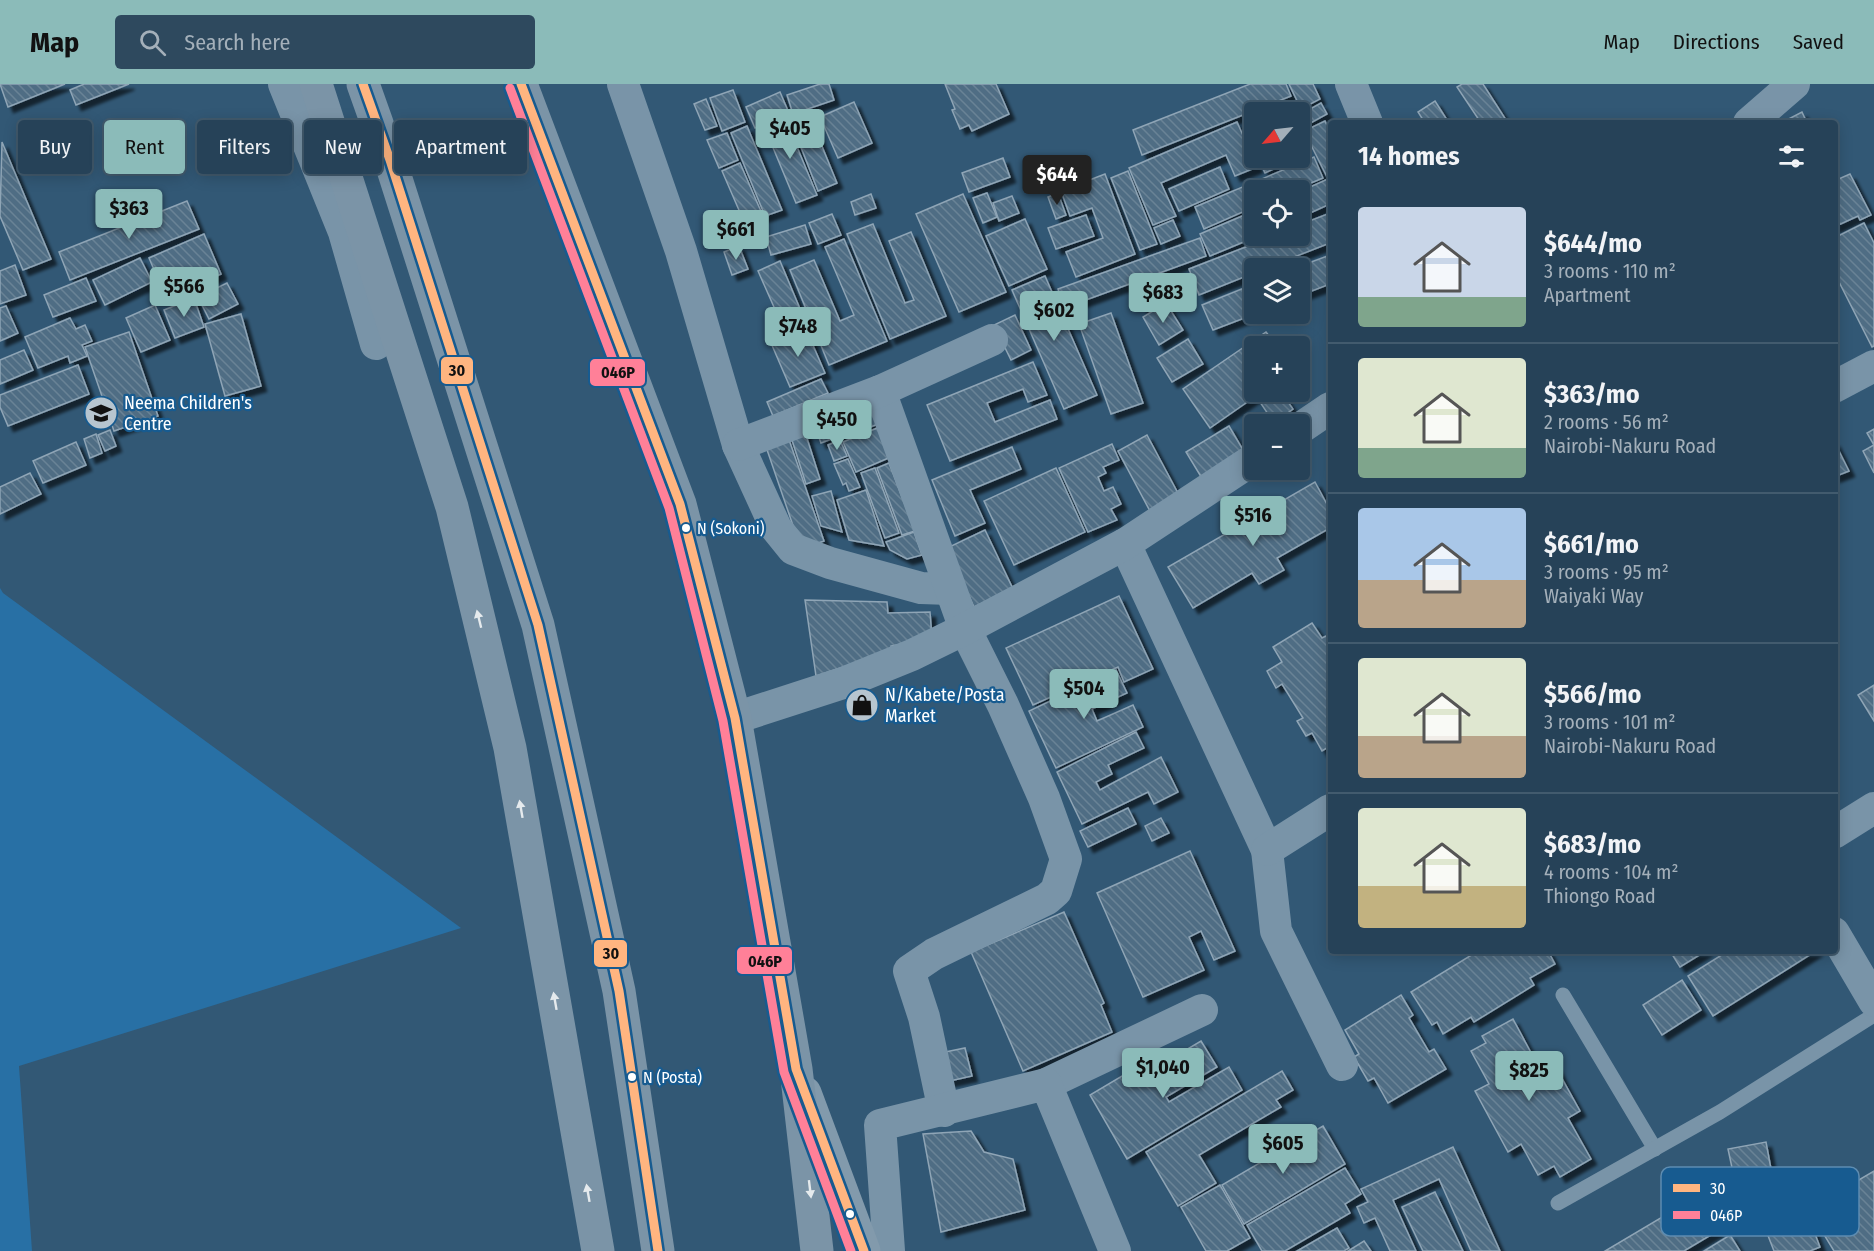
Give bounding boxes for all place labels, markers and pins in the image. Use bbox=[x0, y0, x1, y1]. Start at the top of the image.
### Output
pin: $405 bbox=[754, 109, 826, 160]
pin: $644 bbox=[1021, 155, 1093, 206]
pin: $363 bbox=[93, 189, 165, 240]
pin: $661 bbox=[700, 210, 772, 261]
pin: $566 bbox=[148, 267, 220, 318]
pin: $683 bbox=[1127, 273, 1199, 324]
pin: $602 bbox=[1018, 291, 1090, 342]
pin: $748 bbox=[762, 307, 834, 358]
place label: Neema Children's Centre bbox=[124, 392, 252, 435]
school or university icon: Neema Children's Centre bbox=[83, 395, 119, 431]
pin: $450 bbox=[801, 400, 873, 451]
pin: $516 bbox=[1217, 496, 1289, 547]
place label: N (Sokoni) bbox=[697, 519, 765, 538]
marker: N (Sokoni) bbox=[680, 522, 692, 534]
pin: $504 bbox=[1048, 669, 1120, 720]
place label: N/Kabete/Posta Market bbox=[885, 684, 1005, 727]
shop icon: N/Kabete/Posta Market bbox=[844, 687, 880, 723]
pin: $1,040 bbox=[1114, 1048, 1212, 1099]
pin: $825 bbox=[1493, 1051, 1565, 1102]
place label: N (Posta) bbox=[643, 1068, 702, 1087]
marker: N (Posta) bbox=[626, 1071, 638, 1083]
pin: $605 bbox=[1247, 1124, 1319, 1175]
unlabelled marker bbox=[844, 1208, 856, 1220]

